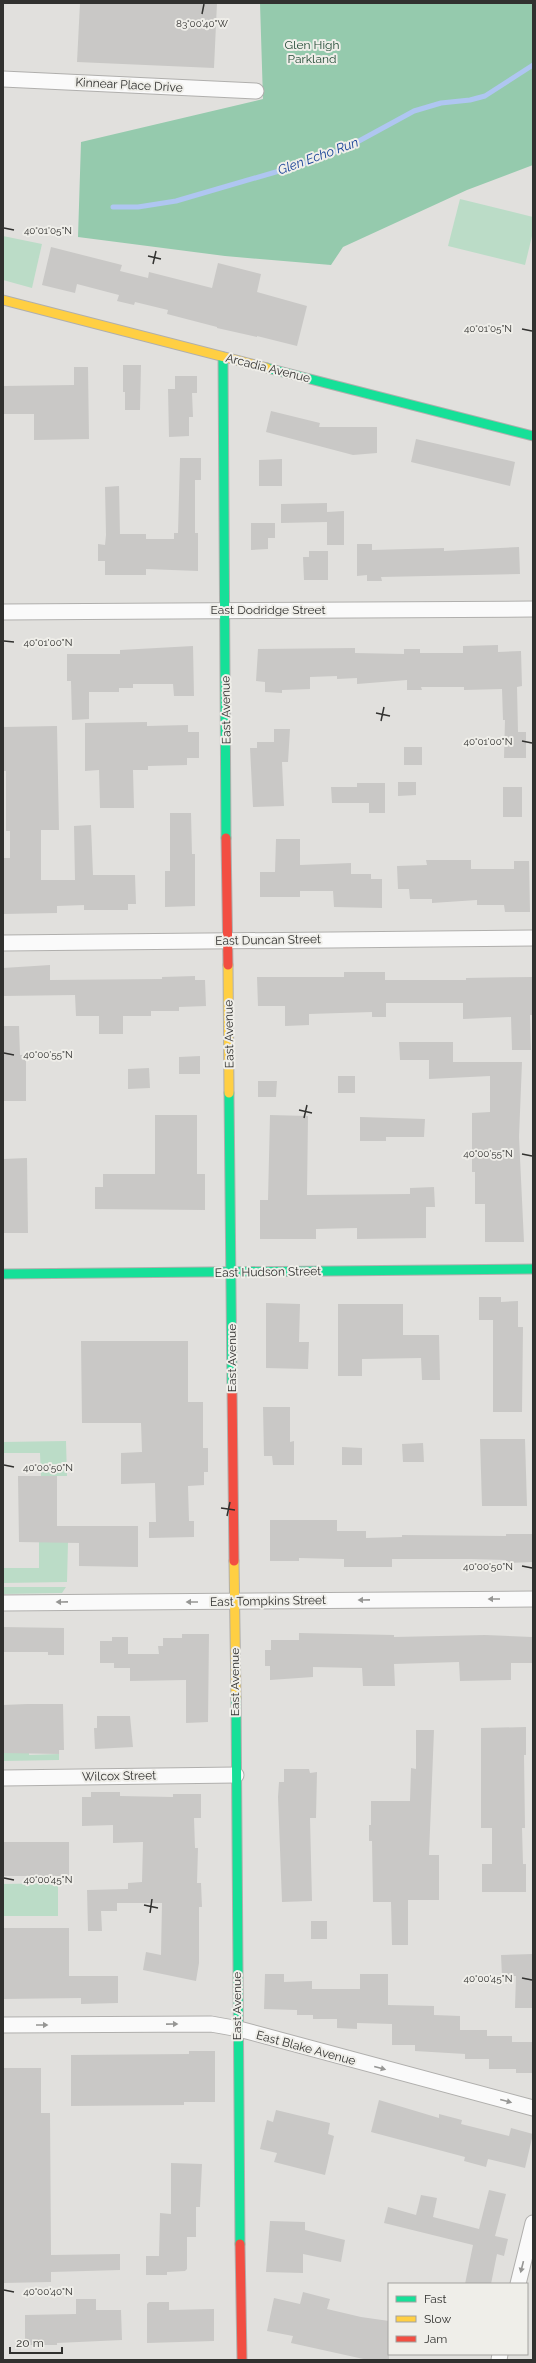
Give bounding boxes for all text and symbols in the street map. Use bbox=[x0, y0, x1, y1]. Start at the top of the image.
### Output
text: 83°00'40"W bbox=[176, 18, 228, 29]
park label: Glen High Parkland bbox=[285, 38, 339, 66]
street label: Kinnear Place Drive bbox=[75, 75, 183, 95]
water label: Glen Echo Run bbox=[276, 134, 360, 178]
text: 40°01'05"N bbox=[24, 225, 72, 236]
text: 40°01'05"N bbox=[464, 323, 512, 334]
street label: Arcadia Avenue bbox=[224, 351, 312, 385]
street label: East Dodridge Street bbox=[211, 603, 325, 617]
text: 40°01'00"N bbox=[24, 637, 72, 648]
street label: East Avenue bbox=[218, 676, 234, 744]
text: 40°01'00"N bbox=[464, 736, 512, 747]
street label: East Duncan Street bbox=[215, 932, 321, 948]
street label: East Avenue bbox=[221, 1000, 237, 1068]
text: 40°00'55"N bbox=[23, 1049, 73, 1060]
text: 40°00'55"N bbox=[463, 1148, 513, 1159]
street label: East Hudson Street bbox=[215, 1264, 321, 1280]
street label: East Avenue bbox=[225, 1324, 239, 1392]
text: 40°00'50"N bbox=[23, 1462, 73, 1473]
text: 40°00'50"N bbox=[463, 1561, 513, 1572]
street label: East Tompkins Street bbox=[210, 1593, 326, 1609]
one-way arrow bbox=[487, 1596, 500, 1602]
one-way arrow bbox=[357, 1597, 370, 1603]
one-way arrow bbox=[55, 1599, 68, 1605]
one-way arrow bbox=[185, 1599, 198, 1605]
street label: East Avenue bbox=[228, 1648, 242, 1716]
street label: Wilcox Street bbox=[82, 1768, 156, 1784]
text: 40°00'45"N bbox=[24, 1874, 72, 1885]
street label: East Avenue bbox=[230, 1972, 244, 2040]
text: 40°00'45"N bbox=[464, 1973, 512, 1984]
one-way arrow bbox=[166, 2021, 179, 2027]
one-way arrow bbox=[36, 2022, 49, 2028]
street label: East Blake Avenue bbox=[255, 2028, 357, 2068]
one-way arrow bbox=[374, 2065, 386, 2071]
one-way arrow bbox=[500, 2098, 512, 2104]
one-way arrow bbox=[519, 2261, 525, 2273]
legend bbox=[388, 2283, 528, 2355]
text: 40°00'40"N bbox=[23, 2286, 73, 2297]
text: Fast bbox=[424, 2292, 447, 2306]
text: Slow bbox=[424, 2312, 451, 2326]
scale bar bbox=[10, 2329, 62, 2355]
text: Jam bbox=[424, 2332, 447, 2346]
text: 20 m bbox=[16, 2336, 44, 2350]

